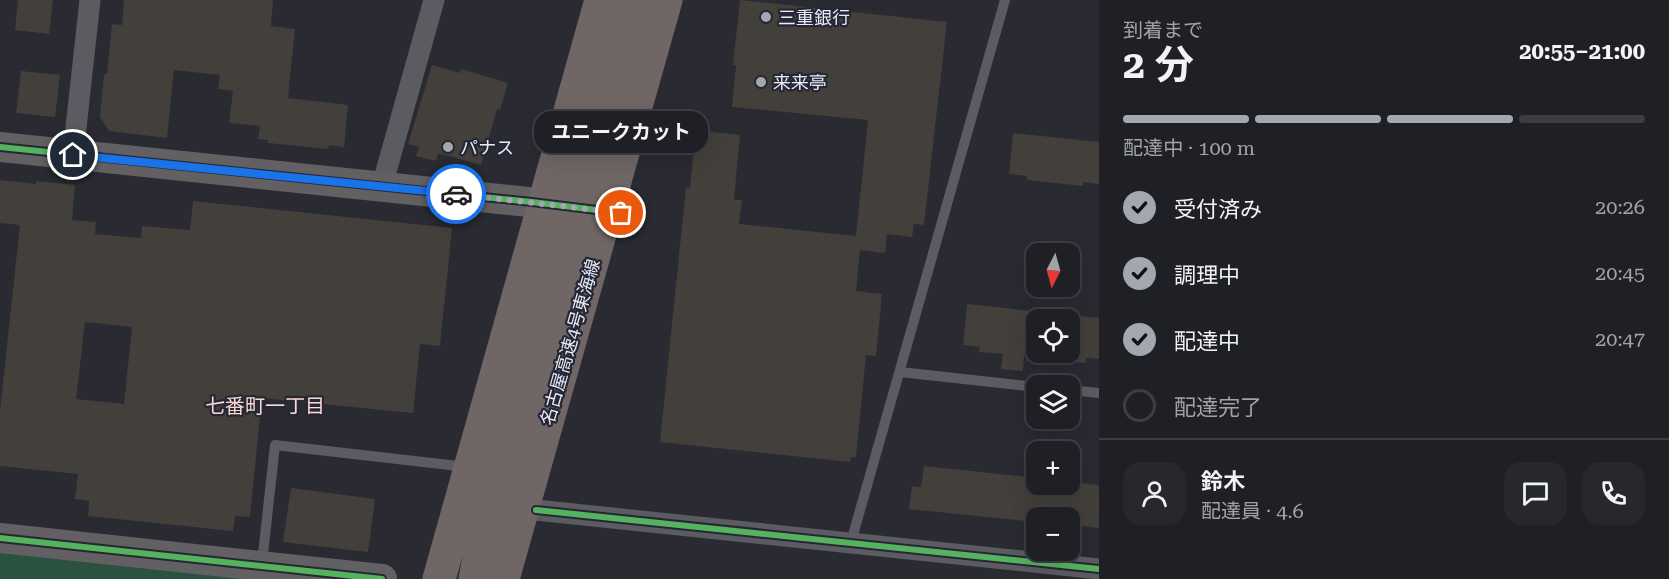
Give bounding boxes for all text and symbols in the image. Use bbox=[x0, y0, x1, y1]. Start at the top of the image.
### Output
place label: 三重銀行 bbox=[778, 7, 850, 28]
marker: 三重銀行 bbox=[759, 10, 773, 24]
text: 到着まで bbox=[1123, 18, 1203, 42]
text: 20:55–21:00 bbox=[1519, 39, 1645, 64]
text: 2 分 bbox=[1123, 42, 1194, 88]
place label: 来来亭 bbox=[773, 72, 827, 93]
marker: 来来亭 bbox=[754, 75, 768, 89]
callout: ユニークカット bbox=[534, 111, 708, 153]
text: ユニークカット bbox=[551, 120, 691, 144]
pin bbox=[47, 129, 98, 180]
text: 配達中 · 100 m bbox=[1123, 136, 1255, 160]
place label: パナス bbox=[460, 137, 514, 158]
icon: home bbox=[56, 138, 89, 171]
marker: パナス bbox=[441, 140, 455, 154]
courier bbox=[426, 164, 486, 224]
icon: car bbox=[440, 178, 473, 211]
pin bbox=[595, 187, 646, 238]
icon: check bbox=[1123, 191, 1156, 224]
text: 20:26 bbox=[1595, 195, 1645, 219]
icon: bag bbox=[604, 196, 637, 229]
text: 受付済み bbox=[1174, 197, 1262, 222]
north arrow bbox=[1026, 243, 1080, 297]
map controls bbox=[1026, 243, 1080, 561]
street label: 名古屋高速4号東海線 bbox=[536, 256, 604, 428]
icon: check bbox=[1123, 257, 1156, 290]
text: 20:45 bbox=[1595, 261, 1645, 285]
text: 調理中 bbox=[1174, 263, 1240, 288]
button: locate bbox=[1026, 309, 1080, 363]
icon: check bbox=[1123, 323, 1156, 356]
text: 20:47 bbox=[1595, 327, 1645, 351]
text: 配達中 bbox=[1174, 329, 1240, 354]
button: layers bbox=[1026, 375, 1080, 429]
district label: 七番町一丁目 bbox=[205, 394, 325, 418]
text: 配達完了 bbox=[1174, 395, 1262, 420]
button: + bbox=[1026, 441, 1080, 495]
button: person bbox=[1123, 462, 1186, 525]
button: chat bbox=[1504, 462, 1567, 525]
button: phone bbox=[1582, 462, 1645, 525]
text: 鈴木 bbox=[1201, 469, 1245, 494]
text: 配達員 · 4.6 bbox=[1201, 499, 1304, 523]
button: − bbox=[1026, 507, 1080, 561]

